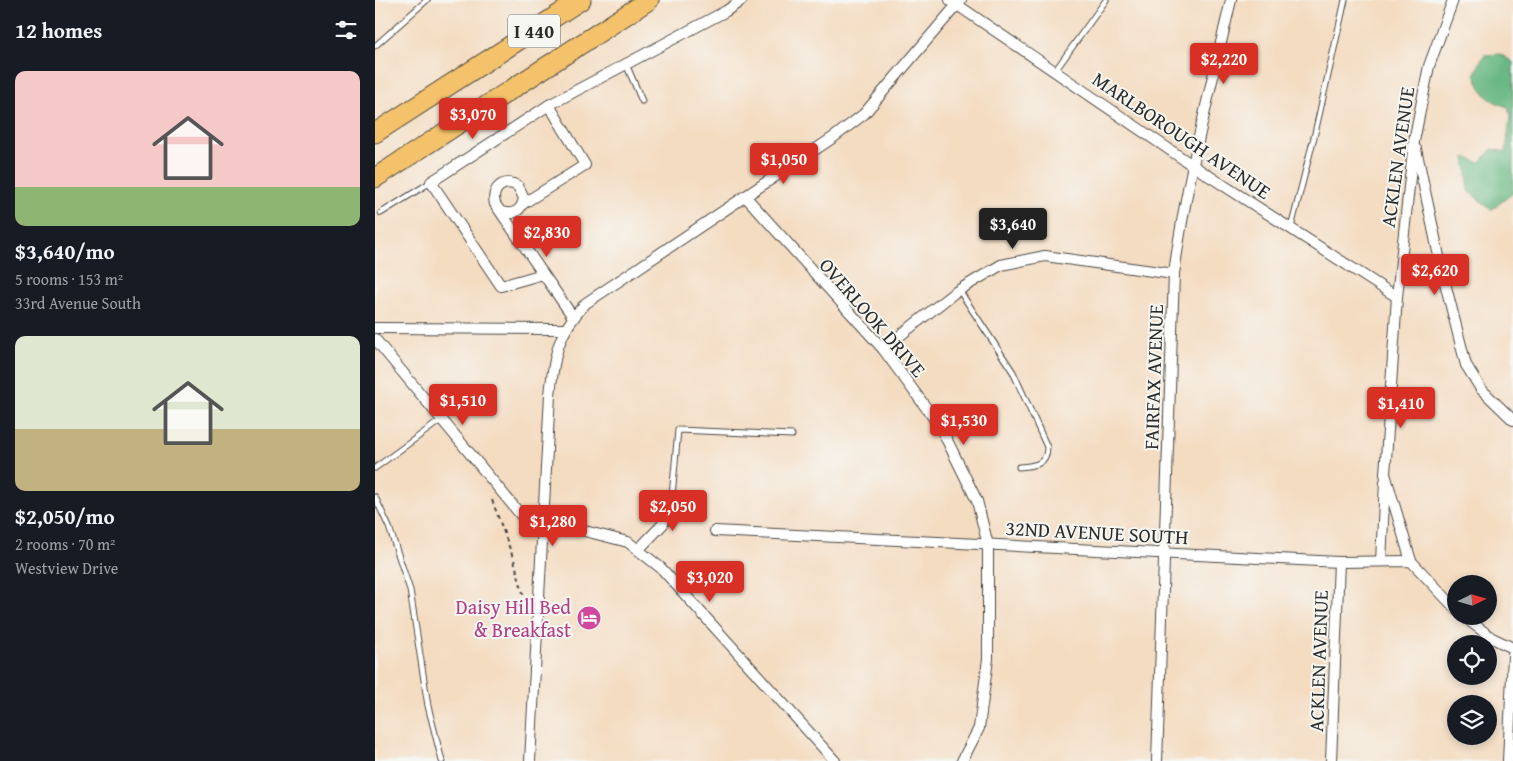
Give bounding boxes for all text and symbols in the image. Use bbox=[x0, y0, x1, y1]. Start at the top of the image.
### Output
text: 12 homes bbox=[15, 15, 102, 46]
road number: I 440 bbox=[508, 15, 560, 48]
icon: filters bbox=[332, 16, 360, 44]
pin: $2,220 bbox=[1183, 42, 1265, 85]
text: $2,220 bbox=[1201, 47, 1247, 71]
street label: MARLBOROUGH AVENUE bbox=[1087, 64, 1277, 206]
street label: ACKLEN AVENUE bbox=[1373, 85, 1421, 229]
pin: $3,070 bbox=[432, 98, 514, 140]
text: $3,070 bbox=[450, 102, 496, 126]
icon: home bbox=[143, 103, 233, 193]
pin: $1,050 bbox=[743, 142, 825, 185]
text: $1,050 bbox=[761, 147, 807, 171]
pin: $3,640 bbox=[972, 208, 1054, 250]
text: $3,640 bbox=[990, 212, 1036, 236]
pin: $2,830 bbox=[506, 216, 588, 258]
text: $2,830 bbox=[524, 220, 570, 244]
text: $3,640/mo bbox=[15, 236, 115, 267]
street label: OVERLOOK DRIVE bbox=[813, 251, 933, 383]
pin: $2,620 bbox=[1394, 254, 1476, 296]
text: $2,620 bbox=[1412, 258, 1458, 282]
text: 5 rooms · 153 m² bbox=[15, 267, 123, 291]
text: 33rd Avenue South bbox=[15, 291, 141, 315]
street label: FAIRFAX AVENUE bbox=[1136, 304, 1170, 450]
icon: home bbox=[143, 368, 233, 458]
pin: $1,510 bbox=[422, 384, 504, 426]
pin: $1,410 bbox=[1360, 386, 1442, 429]
text: $1,510 bbox=[440, 388, 486, 412]
text: $1,410 bbox=[1378, 391, 1424, 415]
pin: $1,530 bbox=[923, 404, 1005, 446]
text: $1,530 bbox=[941, 408, 987, 432]
pin: $2,050 bbox=[632, 490, 714, 532]
text: $2,050 bbox=[650, 494, 696, 518]
text: $2,050/mo bbox=[15, 501, 115, 532]
pin: $1,280 bbox=[512, 504, 594, 547]
text: $1,280 bbox=[530, 509, 576, 533]
street label: 32ND AVENUE SOUTH bbox=[1005, 513, 1189, 551]
text: 2 rooms · 70 m² bbox=[15, 532, 115, 556]
text: Westview Drive bbox=[15, 556, 118, 580]
pin: $3,020 bbox=[669, 560, 751, 603]
text: $3,020 bbox=[687, 565, 733, 589]
north arrow bbox=[1447, 575, 1497, 625]
map controls bbox=[1447, 575, 1497, 745]
street label: ACKLEN AVENUE bbox=[1301, 590, 1335, 732]
place label: Daisy Hill Bed & Breakfast bbox=[456, 592, 571, 644]
hotel icon: Daisy Hill Bed & Breakfast bbox=[576, 605, 602, 631]
button: locate bbox=[1447, 635, 1497, 685]
button: layers bbox=[1447, 695, 1497, 745]

